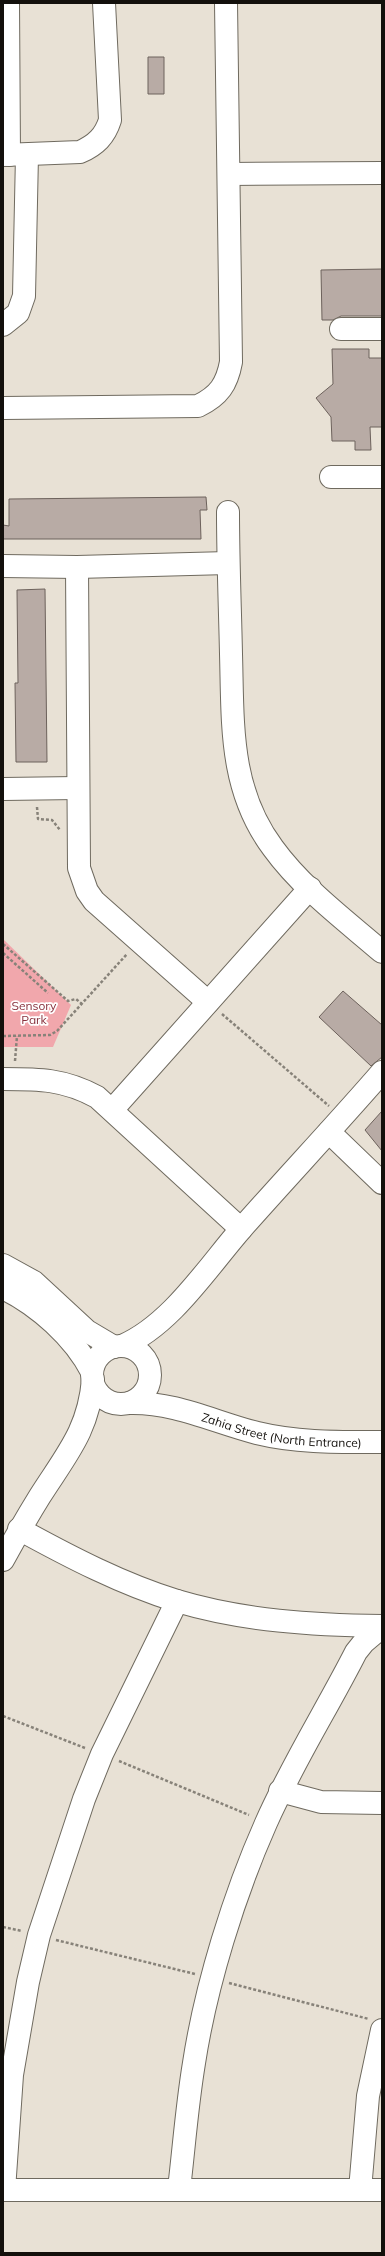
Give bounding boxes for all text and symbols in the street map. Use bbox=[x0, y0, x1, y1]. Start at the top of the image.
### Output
park label: Sensory Park bbox=[12, 998, 57, 1027]
street label: Zahia Street (North Entrance) bbox=[200, 1409, 362, 1450]

